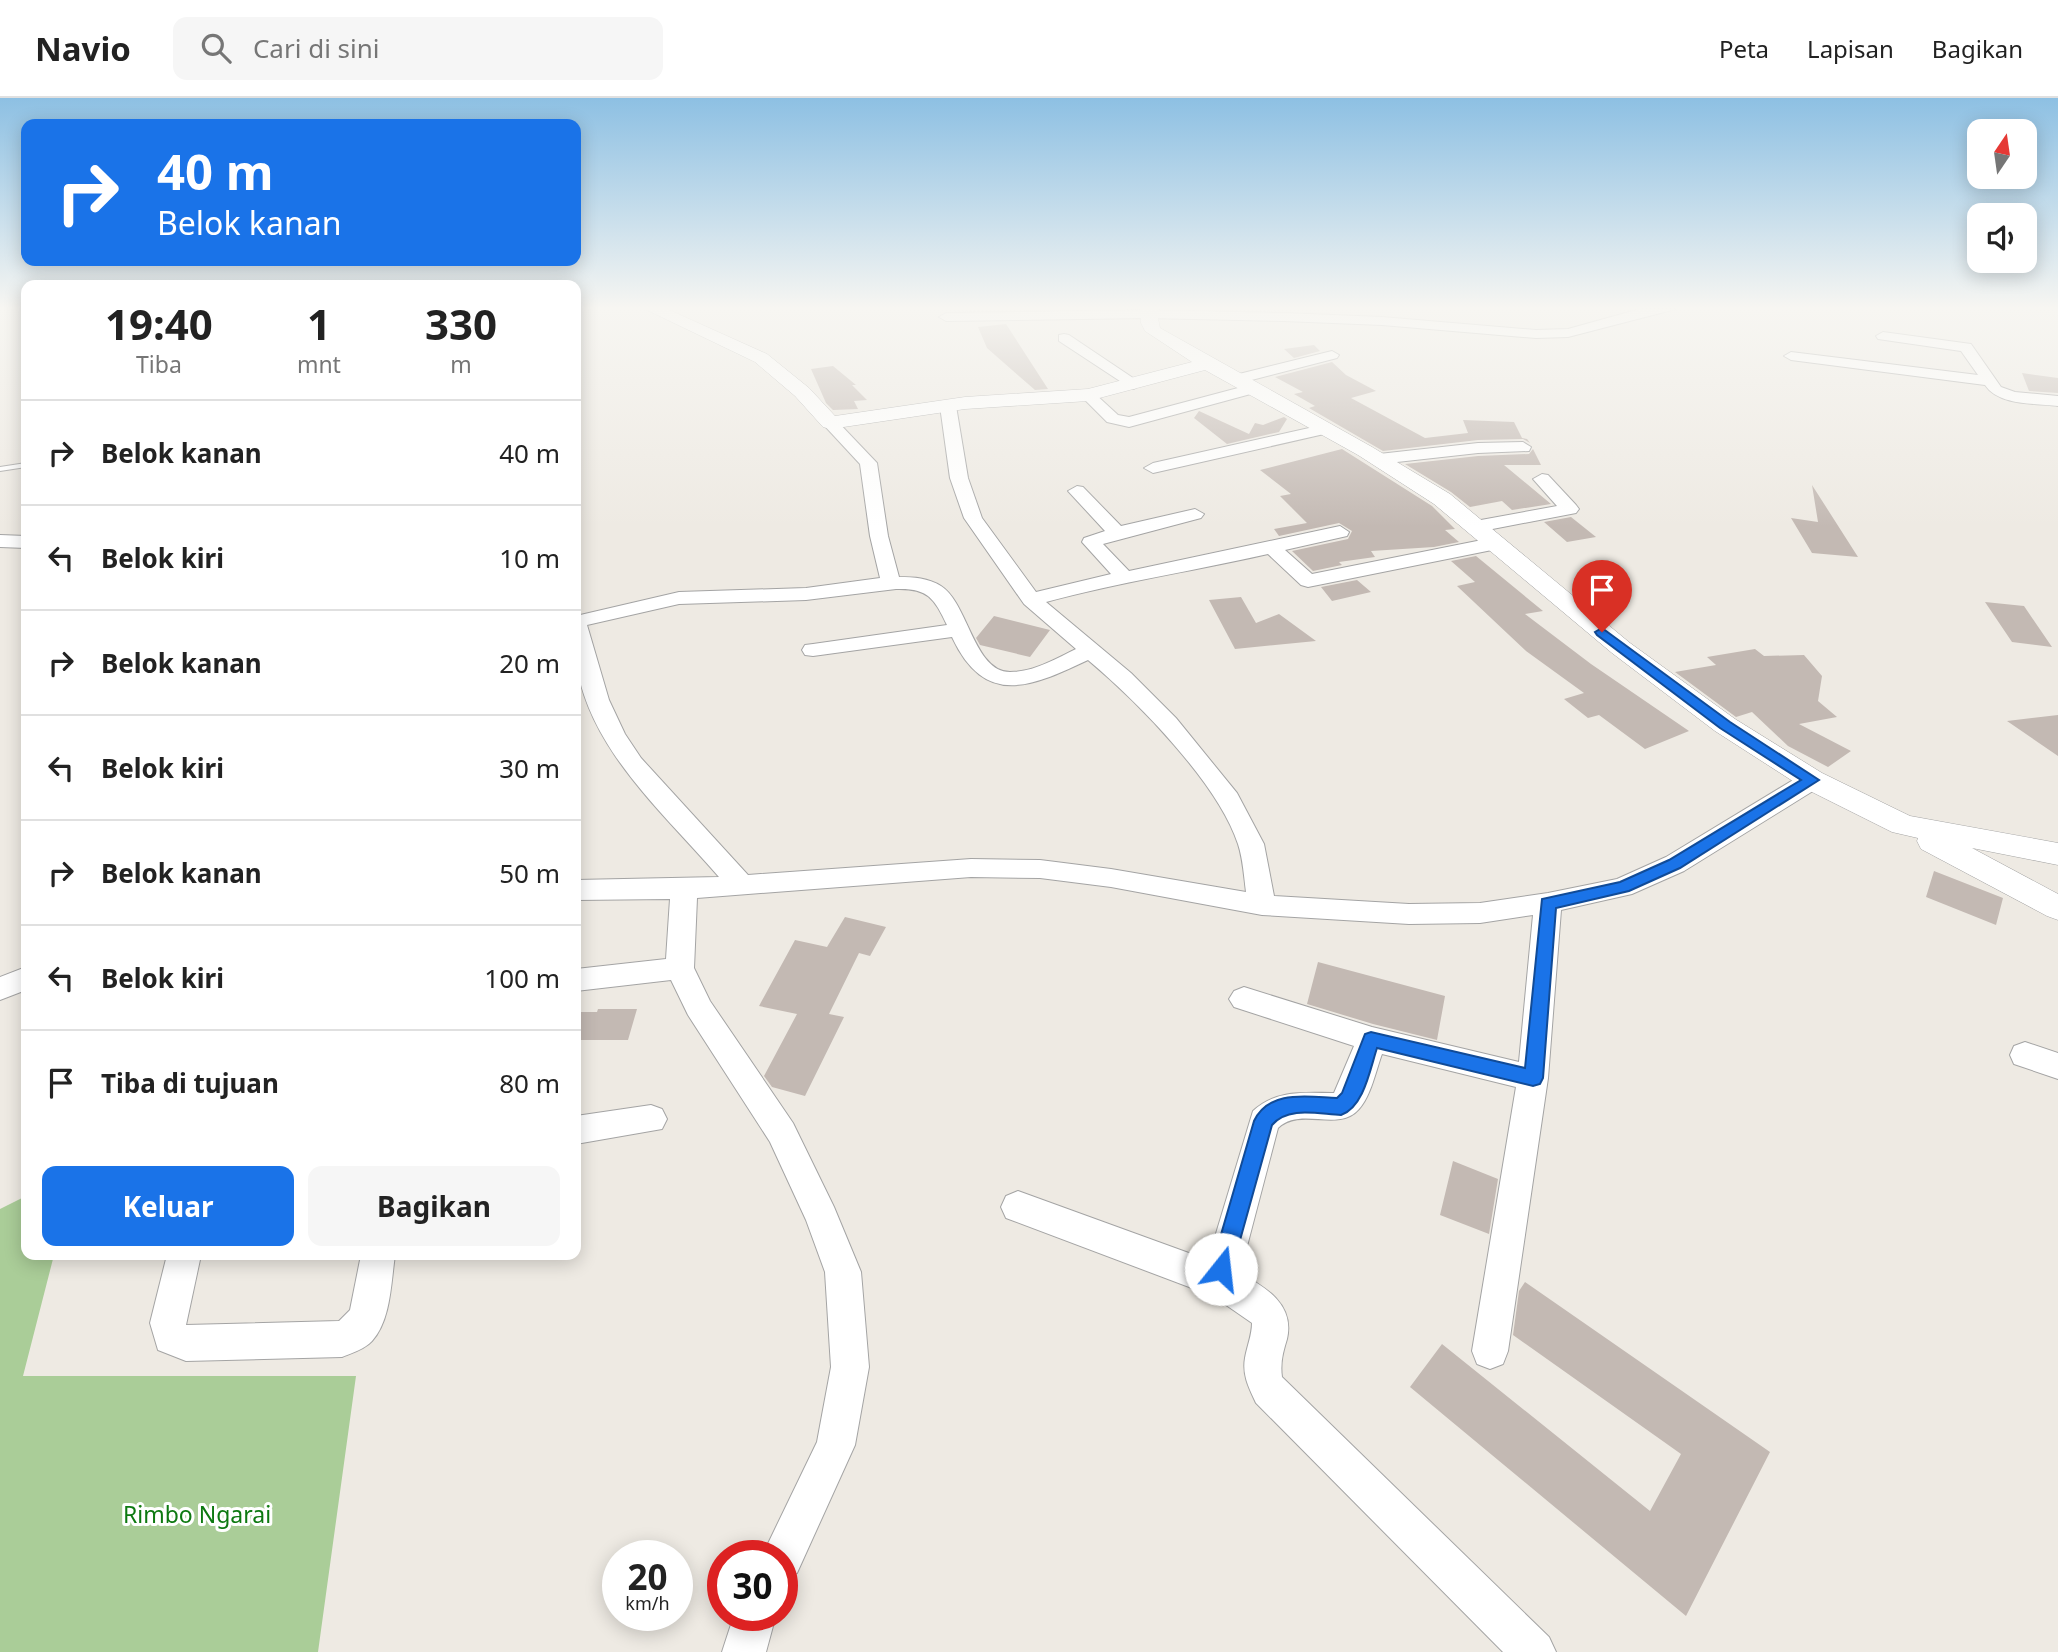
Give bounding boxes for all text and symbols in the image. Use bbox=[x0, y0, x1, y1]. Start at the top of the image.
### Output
search box bbox=[173, 17, 663, 80]
text: Navio bbox=[35, 26, 131, 71]
icon: search bbox=[197, 29, 235, 67]
text: Cari di sini bbox=[253, 30, 380, 66]
text: Peta bbox=[1719, 32, 1769, 65]
text: Lapisan bbox=[1807, 32, 1894, 65]
text: Bagikan bbox=[1932, 32, 2023, 65]
north arrow bbox=[1967, 119, 2037, 189]
map controls bbox=[1967, 119, 2037, 273]
text: 40 m bbox=[157, 138, 274, 204]
icon: right bbox=[42, 147, 133, 238]
text: Belok kanan bbox=[157, 201, 341, 244]
button: sound bbox=[1967, 203, 2037, 273]
text: 19:40 bbox=[105, 295, 213, 352]
text: 1 bbox=[307, 295, 331, 352]
text: 330 bbox=[425, 295, 497, 352]
text: Tiba bbox=[136, 348, 182, 380]
text: mnt bbox=[297, 348, 341, 380]
text: m bbox=[450, 348, 472, 380]
icon: right bbox=[42, 434, 80, 472]
text: Belok kanan bbox=[101, 435, 262, 471]
text: 40 m bbox=[499, 435, 560, 471]
icon: left bbox=[42, 539, 80, 577]
text: Belok kiri bbox=[101, 540, 224, 576]
text: 10 m bbox=[499, 540, 560, 576]
pin bbox=[1572, 560, 1632, 632]
icon: arrive bbox=[1583, 571, 1621, 609]
icon: right bbox=[42, 644, 80, 682]
text: Belok kanan bbox=[101, 645, 262, 681]
text: 20 m bbox=[499, 645, 560, 681]
icon: left bbox=[42, 749, 80, 787]
text: Belok kiri bbox=[101, 750, 224, 786]
text: 30 m bbox=[499, 750, 560, 786]
icon: right bbox=[42, 854, 80, 892]
text: Belok kanan bbox=[101, 855, 262, 891]
text: 50 m bbox=[499, 855, 560, 891]
icon: left bbox=[42, 959, 80, 997]
text: Belok kiri bbox=[101, 960, 224, 996]
text: 100 m bbox=[484, 960, 560, 996]
icon: arrive bbox=[42, 1064, 80, 1102]
text: Tiba di tujuan bbox=[101, 1065, 279, 1101]
text: 80 m bbox=[499, 1065, 560, 1101]
button: Keluar bbox=[42, 1166, 294, 1246]
button: Bagikan bbox=[308, 1166, 560, 1246]
position arrow bbox=[1184, 1232, 1258, 1306]
park label: Rimbo Ngarai bbox=[123, 1498, 271, 1530]
speed limit sign: 30 bbox=[707, 1540, 798, 1631]
text: 20 bbox=[627, 1553, 668, 1600]
text: km/h bbox=[625, 1591, 670, 1615]

